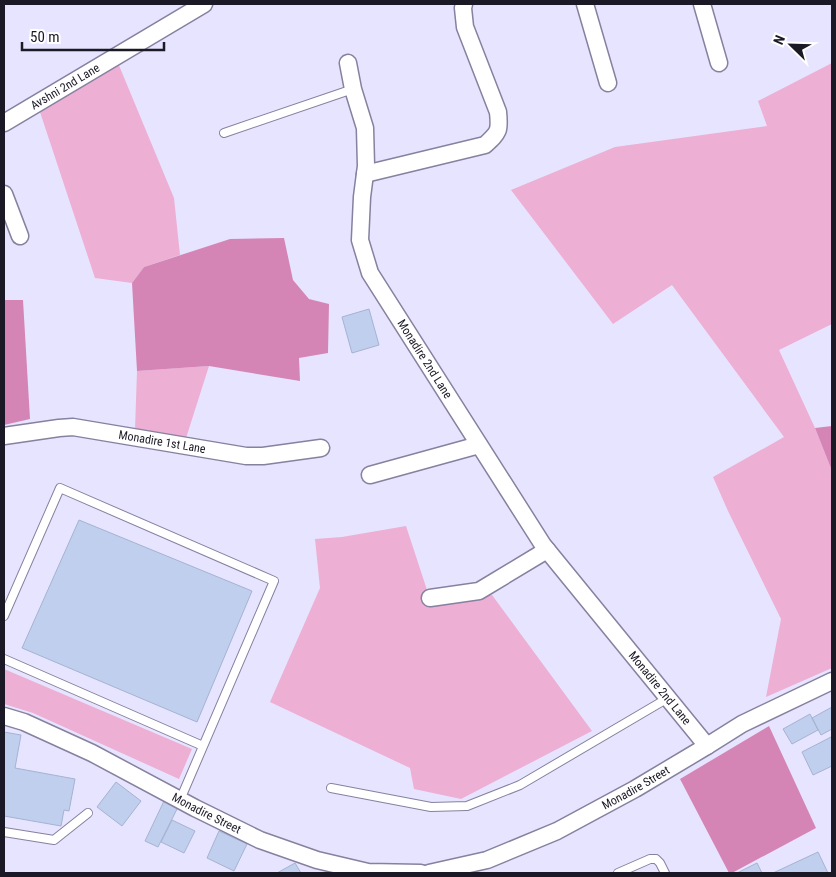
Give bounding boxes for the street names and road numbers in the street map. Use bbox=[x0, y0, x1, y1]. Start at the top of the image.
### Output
street label: Avshni 2nd Lane bbox=[28, 61, 102, 113]
street label: Monadire 2nd Lane bbox=[394, 317, 455, 401]
street label: Monadire 1st Lane bbox=[118, 428, 207, 456]
street label: Monadire 2nd Lane bbox=[626, 648, 694, 728]
street label: Monadire Street bbox=[600, 763, 672, 812]
street label: Monadire Street bbox=[170, 790, 244, 837]

